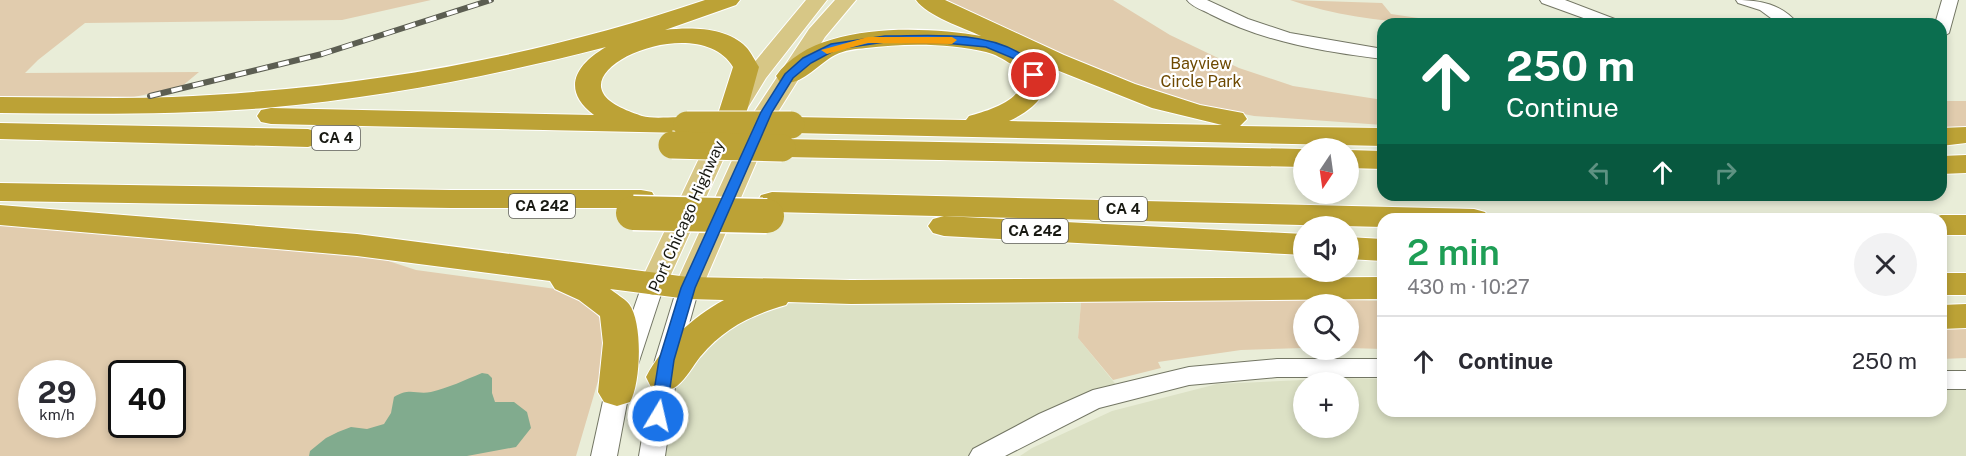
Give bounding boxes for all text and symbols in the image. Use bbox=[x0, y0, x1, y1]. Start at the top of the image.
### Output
text: 250 m bbox=[1506, 41, 1635, 90]
icon: ahead bbox=[1407, 42, 1485, 120]
pin bbox=[1008, 49, 1059, 100]
park label: Bayview Circle Park bbox=[1160, 54, 1242, 91]
icon: arrive bbox=[1017, 58, 1050, 91]
text: Continue bbox=[1506, 91, 1619, 123]
road number: CA 4 bbox=[312, 126, 360, 150]
street label: Port Chicago Highway bbox=[644, 137, 729, 295]
north arrow bbox=[1293, 138, 1359, 204]
map controls bbox=[1293, 138, 1359, 438]
icon: left bbox=[1583, 156, 1616, 189]
icon: ahead bbox=[1646, 156, 1679, 189]
icon: right bbox=[1709, 156, 1742, 189]
road number: CA 242 bbox=[509, 194, 575, 218]
road number: CA 4 bbox=[1099, 197, 1147, 221]
button: sound bbox=[1293, 216, 1359, 282]
road number: CA 242 bbox=[1002, 219, 1068, 243]
text: 2 min bbox=[1407, 231, 1500, 273]
button: close bbox=[1854, 233, 1917, 296]
text: 430 m · 10:27 bbox=[1407, 275, 1530, 299]
button: search bbox=[1293, 294, 1359, 360]
icon: ahead bbox=[1407, 345, 1440, 378]
text: Continue bbox=[1458, 348, 1553, 374]
text: 250 m bbox=[1852, 348, 1917, 374]
speed limit sign: 40 bbox=[108, 360, 186, 438]
button: + bbox=[1293, 372, 1359, 438]
text: 29 bbox=[38, 374, 76, 410]
position arrow bbox=[626, 384, 690, 448]
text: km/h bbox=[39, 406, 75, 423]

